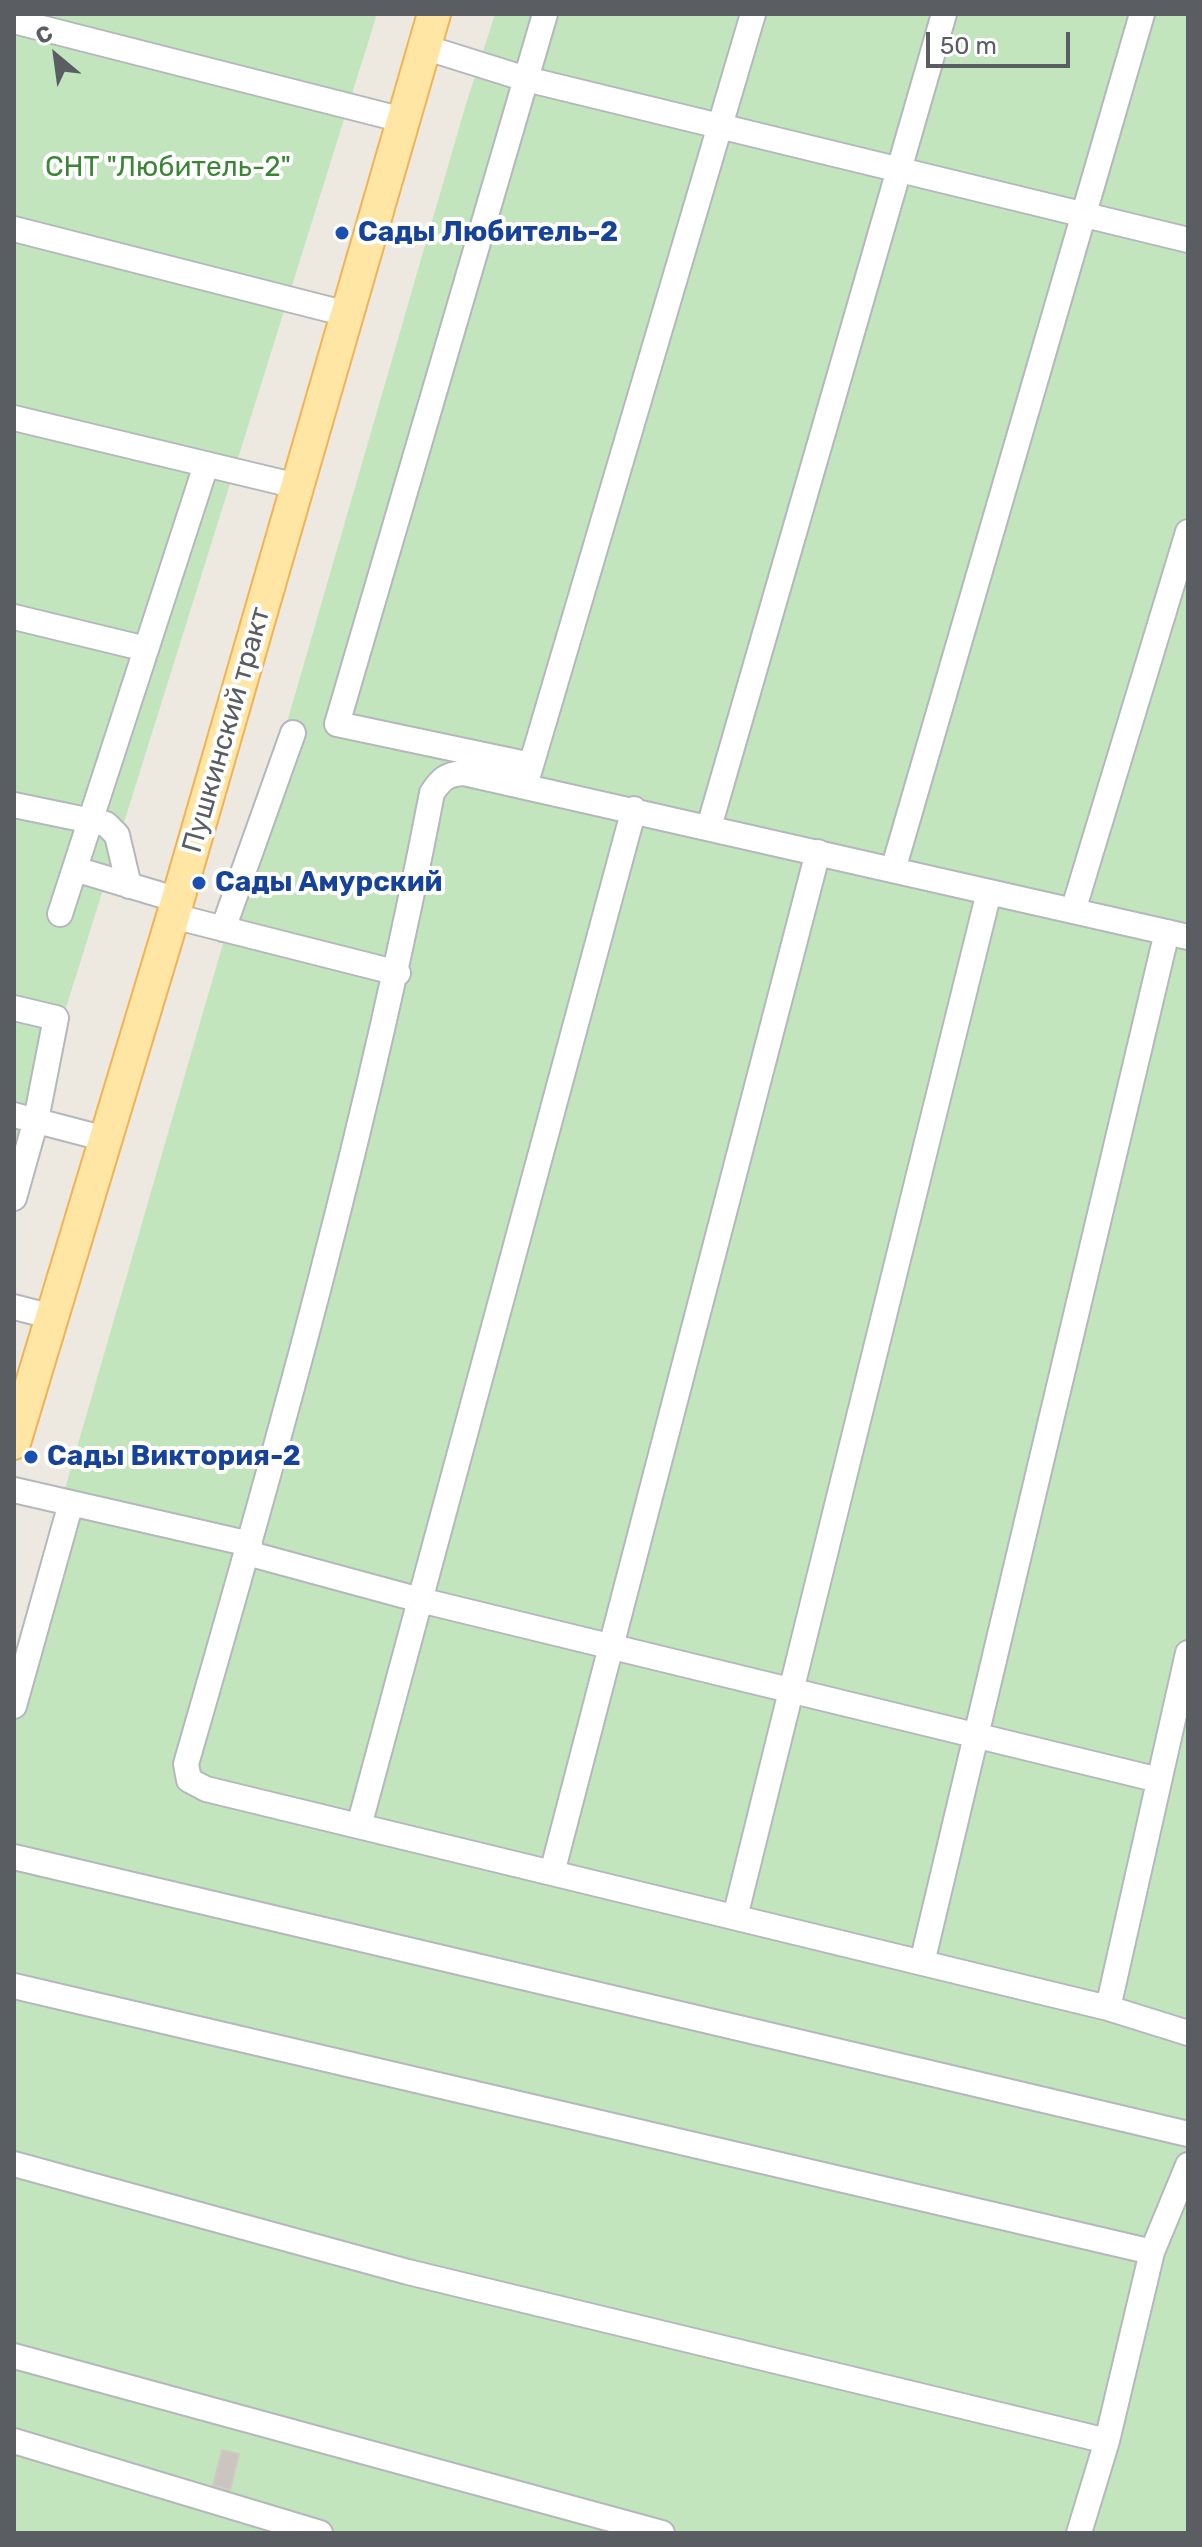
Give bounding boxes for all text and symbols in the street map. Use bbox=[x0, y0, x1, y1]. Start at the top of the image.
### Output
north arrow bbox=[16, 16, 96, 96]
scale bar bbox=[930, 16, 1074, 66]
text: С bbox=[31, 19, 57, 50]
text: 50 m bbox=[940, 32, 997, 60]
park label: СНТ "Любитель-2" bbox=[45, 151, 291, 185]
place label: Сады Любитель-2 bbox=[358, 216, 618, 250]
marker: Сады Любитель-2 bbox=[333, 224, 351, 242]
street label: Пушкинский тракт bbox=[176, 603, 278, 857]
place label: Сады Амурский bbox=[215, 866, 442, 900]
marker: Сады Амурский bbox=[190, 874, 208, 892]
place label: Сады Виктория-2 bbox=[47, 1440, 301, 1474]
marker: Сады Виктория-2 bbox=[22, 1448, 40, 1466]

